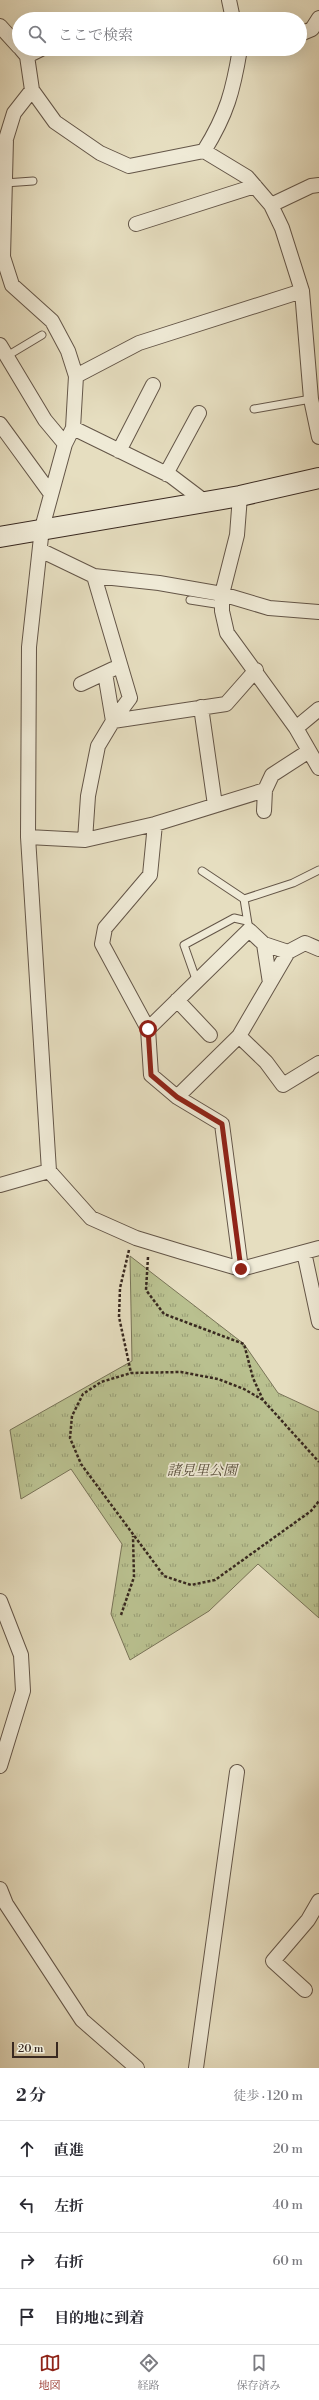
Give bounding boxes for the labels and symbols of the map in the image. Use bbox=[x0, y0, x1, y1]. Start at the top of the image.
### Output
route start bbox=[139, 1020, 157, 1038]
route end bbox=[232, 1260, 250, 1278]
park label: 諸見里公園 bbox=[167, 1462, 239, 1480]
scale bar bbox=[12, 2040, 58, 2059]

